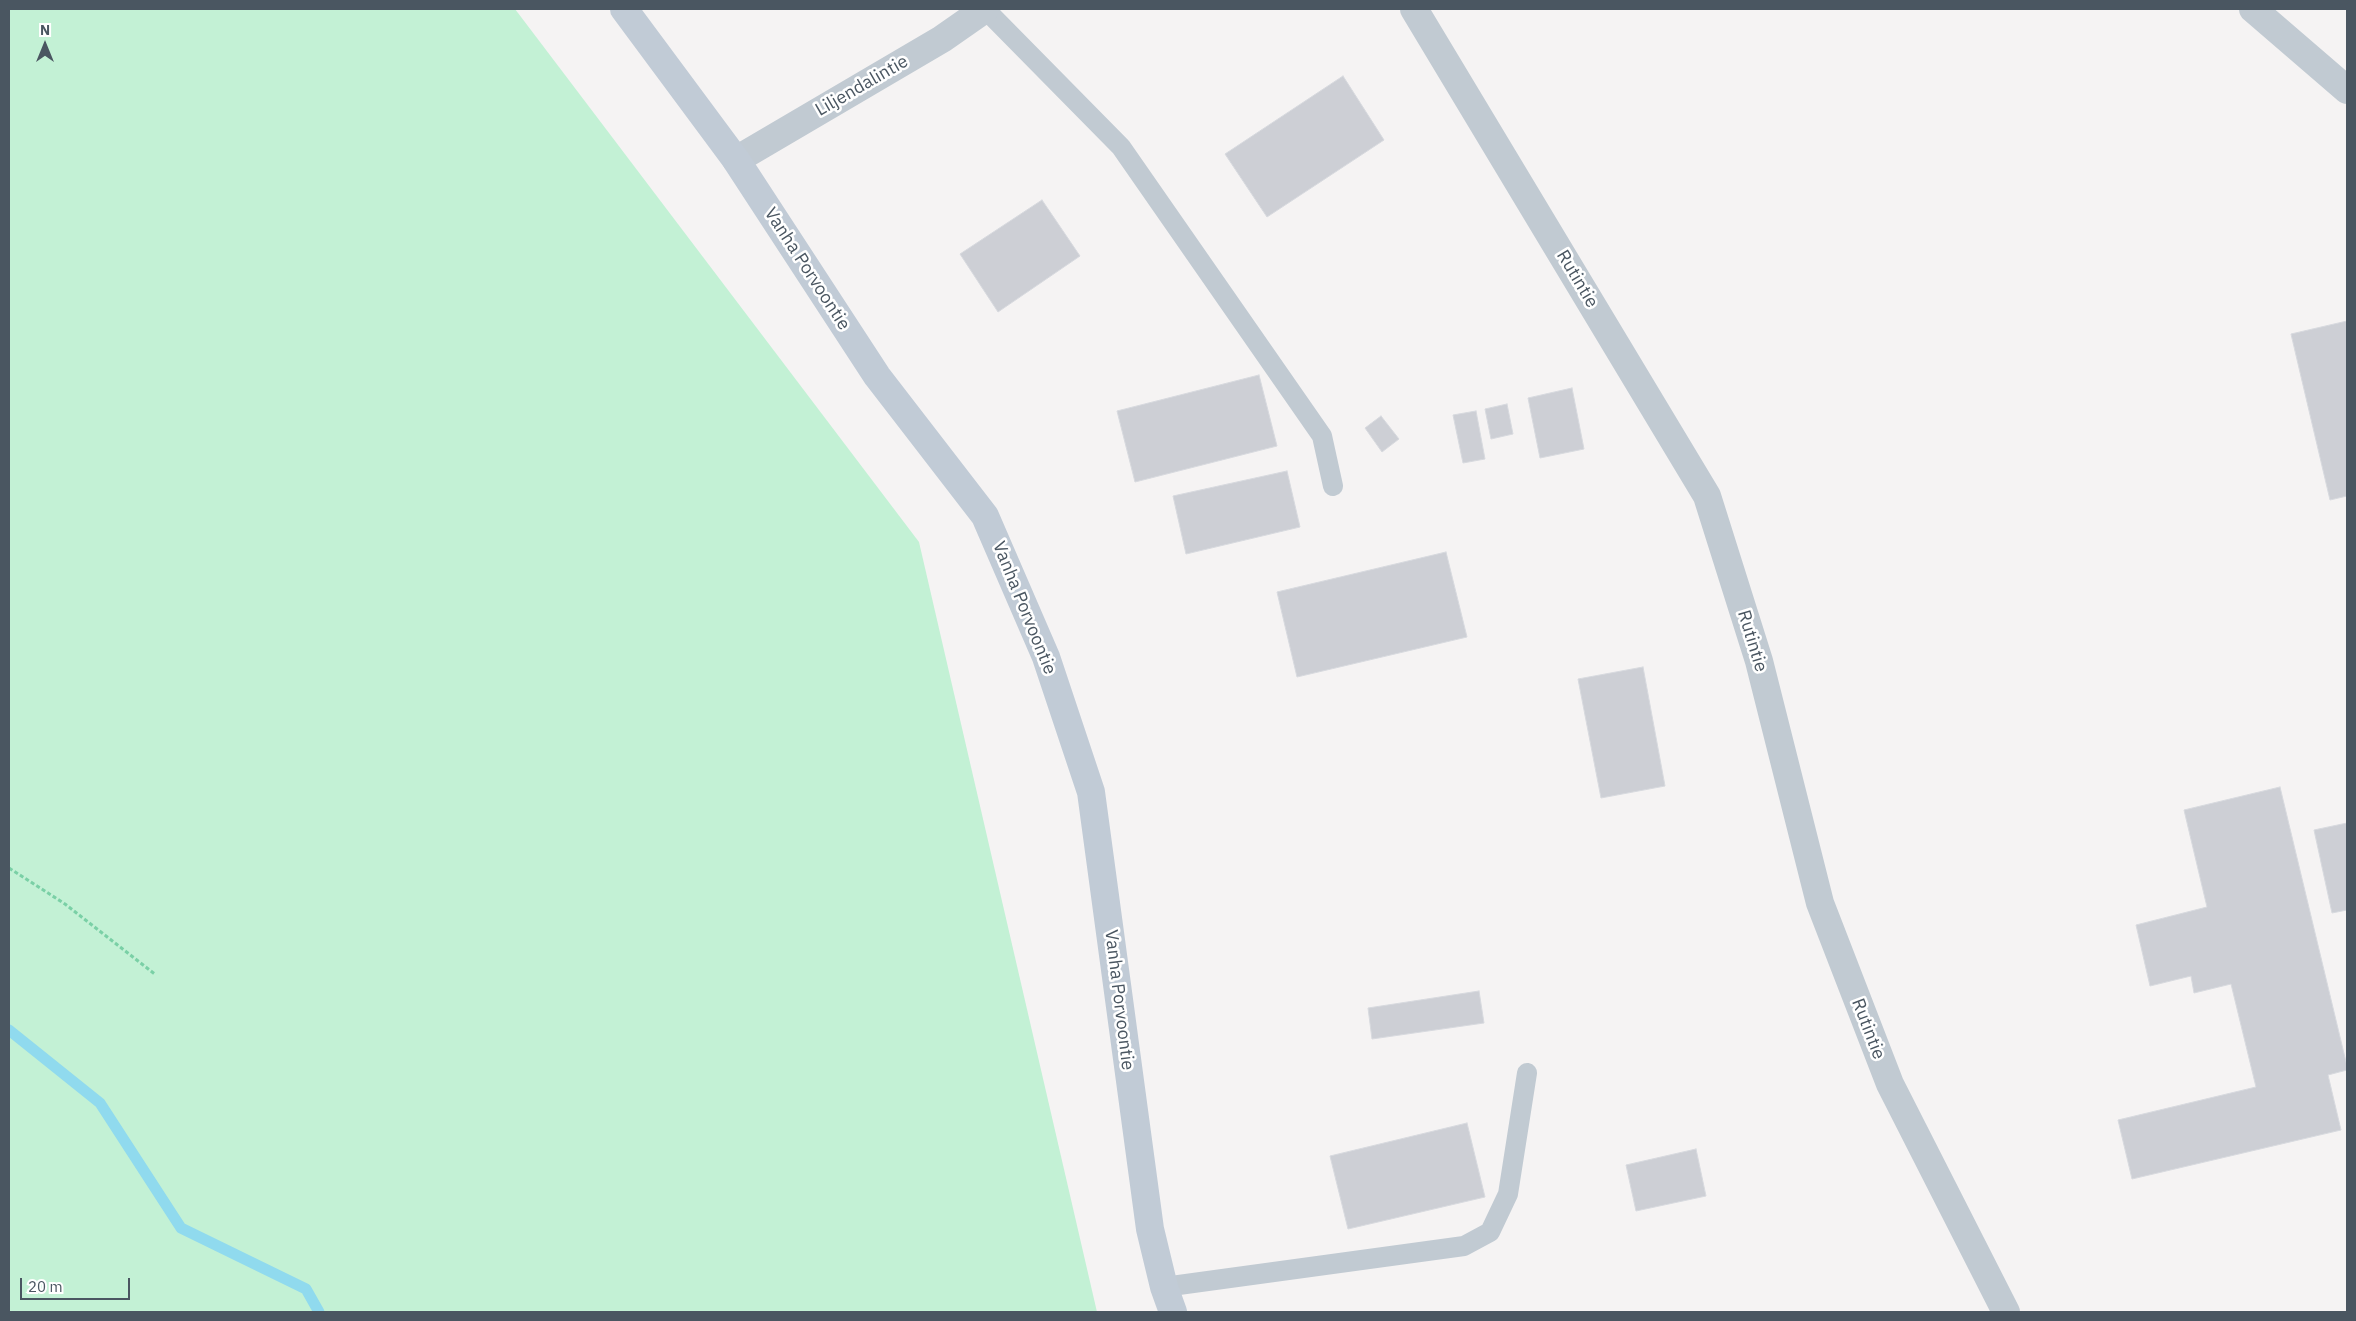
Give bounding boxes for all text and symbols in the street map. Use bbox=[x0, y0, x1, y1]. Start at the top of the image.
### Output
north arrow bbox=[20, 20, 70, 70]
text: N bbox=[40, 21, 50, 39]
street label: Liljendalintie bbox=[812, 51, 912, 121]
street label: Vanha Porvoontie bbox=[759, 204, 855, 334]
street label: Rutintie bbox=[1551, 246, 1603, 312]
street label: Vanha Porvoontie bbox=[987, 538, 1061, 678]
street label: Rutintie bbox=[1732, 607, 1772, 675]
street label: Vanha Porvoontie bbox=[1100, 928, 1138, 1072]
street label: Rutintie bbox=[1847, 995, 1889, 1063]
scale bar bbox=[22, 1268, 132, 1300]
text: 20 m bbox=[28, 1277, 63, 1296]

